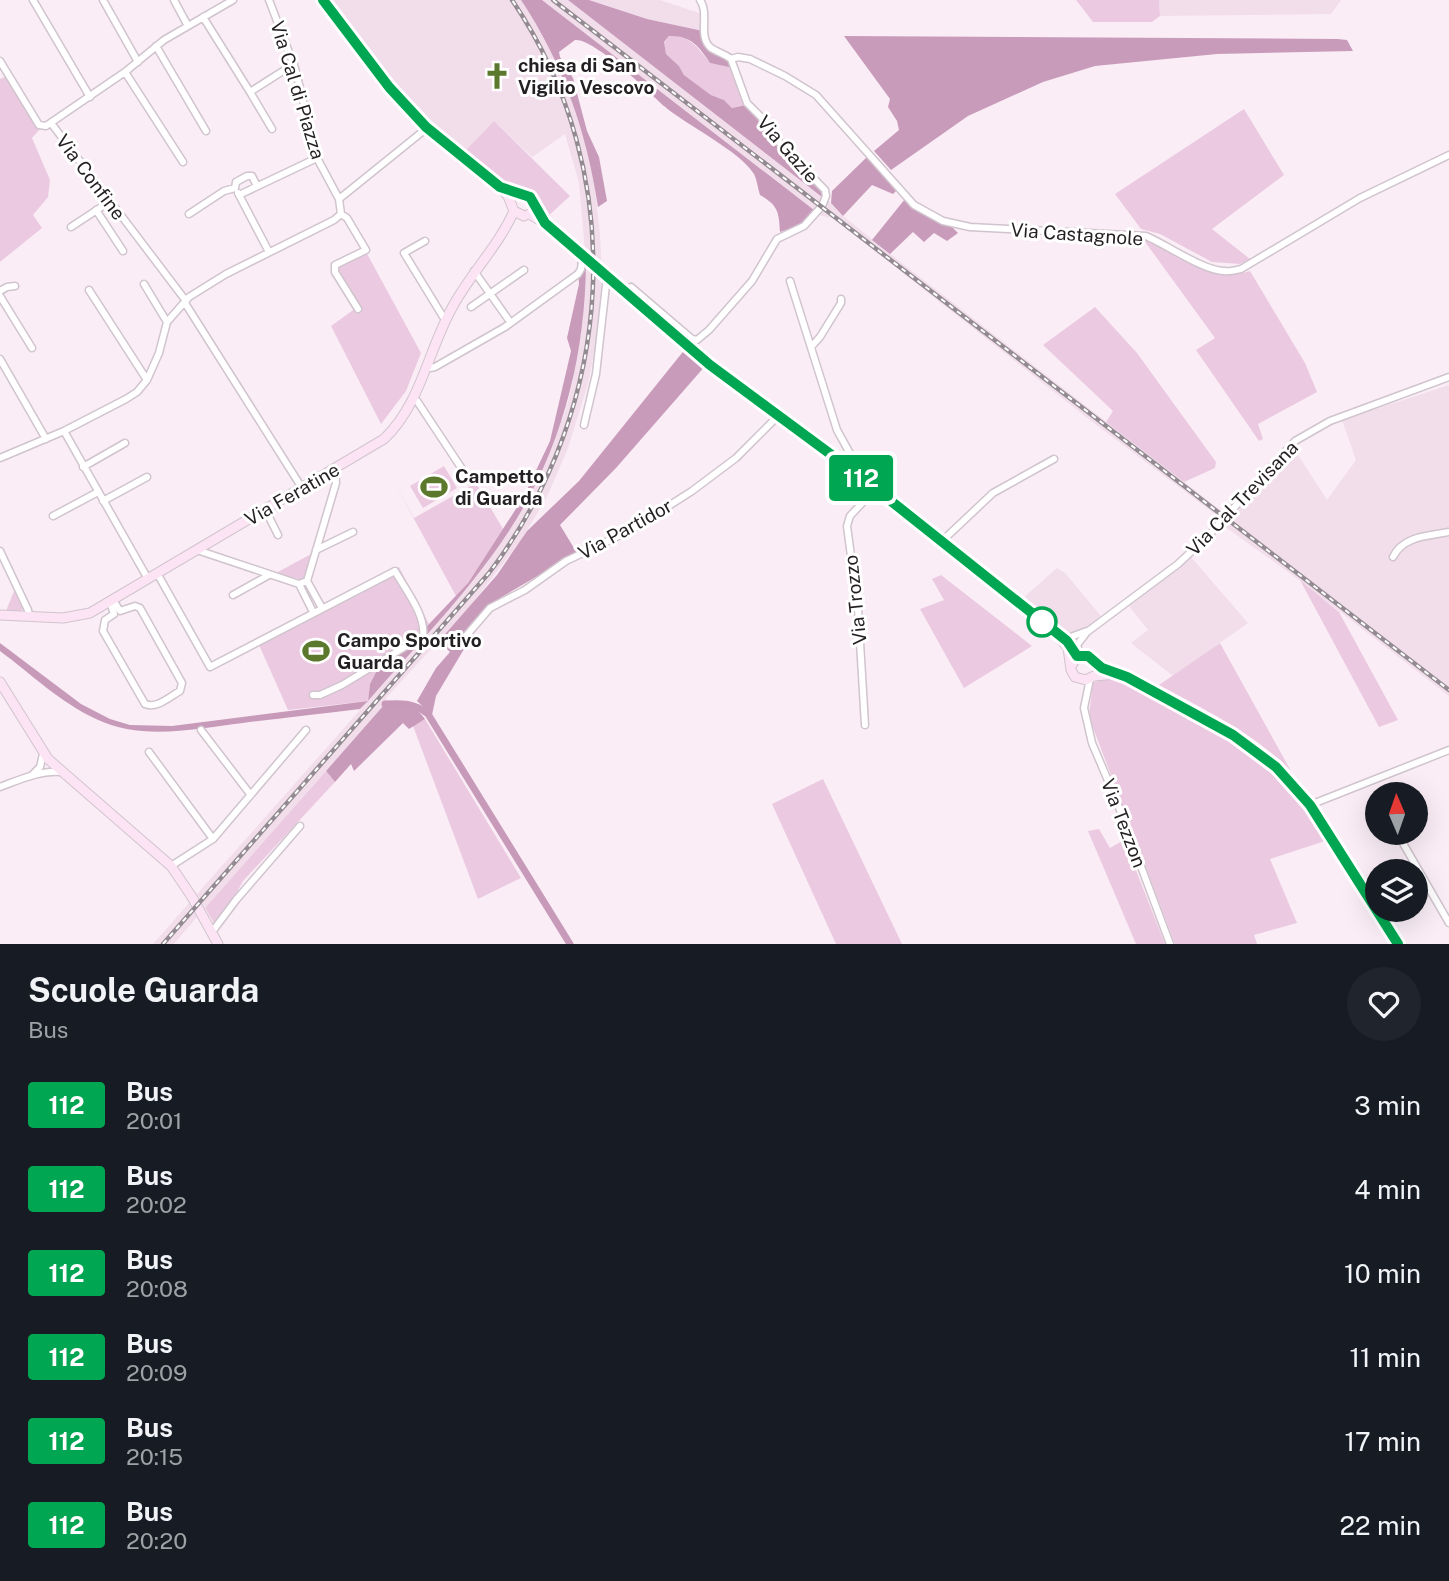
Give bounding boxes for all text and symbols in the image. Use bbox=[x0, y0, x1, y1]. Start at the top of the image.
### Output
street label: Via Cal di Piazza bbox=[267, 18, 329, 162]
place label: chiesa di San Vigilio Vescovo bbox=[518, 54, 654, 98]
church icon: chiesa di San Vigilio Vescovo bbox=[482, 61, 512, 91]
street label: Via Gazie bbox=[753, 111, 823, 187]
street label: Via Confine bbox=[52, 130, 130, 224]
street label: Via Castagnole bbox=[1010, 218, 1144, 250]
street label: Via Cal Trevisana bbox=[1182, 436, 1302, 560]
line badge: 112 bbox=[821, 455, 901, 501]
street label: Via Feratine bbox=[241, 458, 343, 530]
text: 112 bbox=[843, 464, 879, 492]
place label: Campetto di Guarda bbox=[455, 465, 544, 509]
sports icon: Campetto di Guarda bbox=[419, 472, 449, 502]
street label: Via Partidor bbox=[574, 494, 676, 564]
street label: Via Trozzo bbox=[839, 554, 871, 646]
unlabelled marker bbox=[1027, 607, 1057, 637]
place label: Campo Sportivo Guarda bbox=[337, 629, 482, 673]
sports icon: Campo Sportivo Guarda bbox=[301, 636, 331, 666]
street label: Via Tezzon bbox=[1097, 776, 1151, 870]
north arrow bbox=[1365, 782, 1428, 845]
map controls bbox=[1365, 782, 1428, 922]
button: layers bbox=[1365, 859, 1428, 922]
button: heart bbox=[1347, 967, 1421, 1041]
text: Scuole Guarda bbox=[28, 971, 259, 1009]
text: Bus bbox=[28, 1016, 68, 1043]
text: Bus bbox=[126, 1076, 173, 1107]
text: 3 min bbox=[1354, 1090, 1421, 1121]
text: 112 bbox=[49, 1091, 84, 1119]
text: 20:01 bbox=[126, 1107, 182, 1134]
text: Bus bbox=[126, 1160, 173, 1191]
text: 4 min bbox=[1354, 1174, 1421, 1205]
text: 112 bbox=[49, 1175, 84, 1203]
text: 20:02 bbox=[126, 1191, 187, 1218]
text: Bus bbox=[126, 1244, 173, 1275]
text: 10 min bbox=[1344, 1258, 1421, 1289]
text: 112 bbox=[49, 1259, 84, 1287]
text: 20:08 bbox=[126, 1275, 188, 1302]
text: Bus bbox=[126, 1328, 173, 1359]
text: 11 min bbox=[1349, 1342, 1421, 1373]
text: 112 bbox=[49, 1343, 84, 1371]
text: 20:09 bbox=[126, 1359, 187, 1386]
text: Bus bbox=[126, 1412, 173, 1443]
text: 17 min bbox=[1344, 1426, 1421, 1457]
text: 112 bbox=[49, 1427, 84, 1455]
text: 20:15 bbox=[126, 1443, 183, 1470]
text: Bus bbox=[126, 1496, 173, 1527]
text: 22 min bbox=[1340, 1510, 1421, 1541]
text: 112 bbox=[49, 1511, 84, 1539]
text: 20:20 bbox=[126, 1527, 187, 1554]

